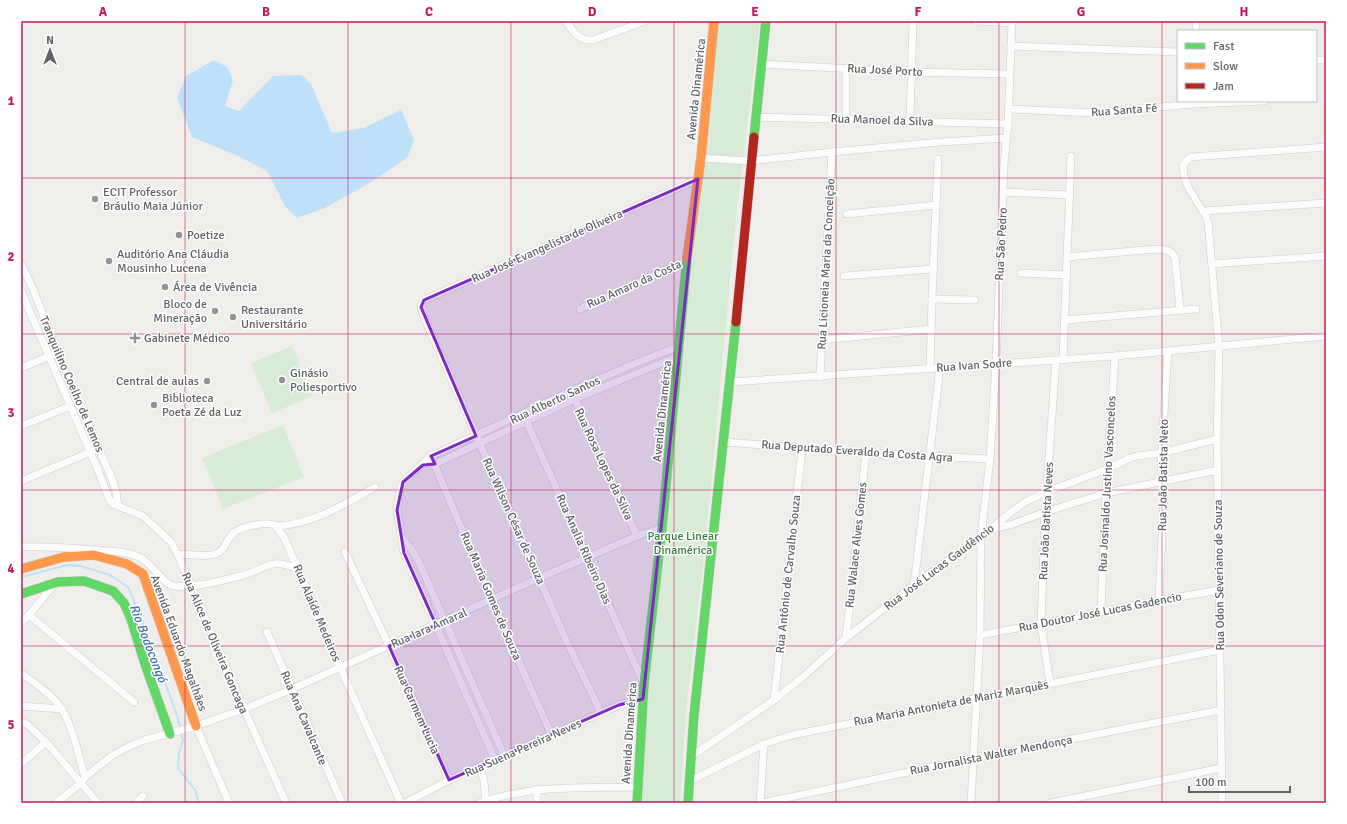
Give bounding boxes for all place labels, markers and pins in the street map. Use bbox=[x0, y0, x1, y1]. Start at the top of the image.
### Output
place label: ECIT Professor Bráulio Maia Júnior bbox=[103, 185, 203, 214]
marker: ECIT Professor Bráulio Maia Júnior bbox=[90, 194, 100, 204]
place label: Poetize bbox=[187, 228, 224, 243]
marker: Poetize bbox=[174, 230, 184, 240]
place label: Auditório Ana Cláudia Mousinho Lucena bbox=[117, 247, 229, 276]
marker: Auditório Ana Cláudia Mousinho Lucena bbox=[104, 256, 114, 266]
place label: Área de Vivência bbox=[173, 280, 257, 295]
marker: Área de Vivência bbox=[160, 282, 170, 292]
place label: Bloco de Mineração bbox=[153, 297, 207, 326]
place label: Restaurante Universitário bbox=[241, 303, 307, 332]
marker: Bloco de Mineração bbox=[210, 306, 220, 316]
marker: Restaurante Universitário bbox=[228, 312, 238, 322]
place label: Gabinete Médico bbox=[144, 331, 230, 346]
marker: Gabinete Médico bbox=[129, 332, 141, 344]
place label: Ginásio Poliesportivo bbox=[290, 366, 357, 395]
place label: Central de aulas bbox=[116, 374, 199, 389]
marker: Ginásio Poliesportivo bbox=[277, 375, 287, 385]
marker: Central de aulas bbox=[202, 376, 212, 386]
place label: Biblioteca Poeta Zé da Luz bbox=[162, 391, 242, 420]
marker: Biblioteca Poeta Zé da Luz bbox=[149, 400, 159, 410]

